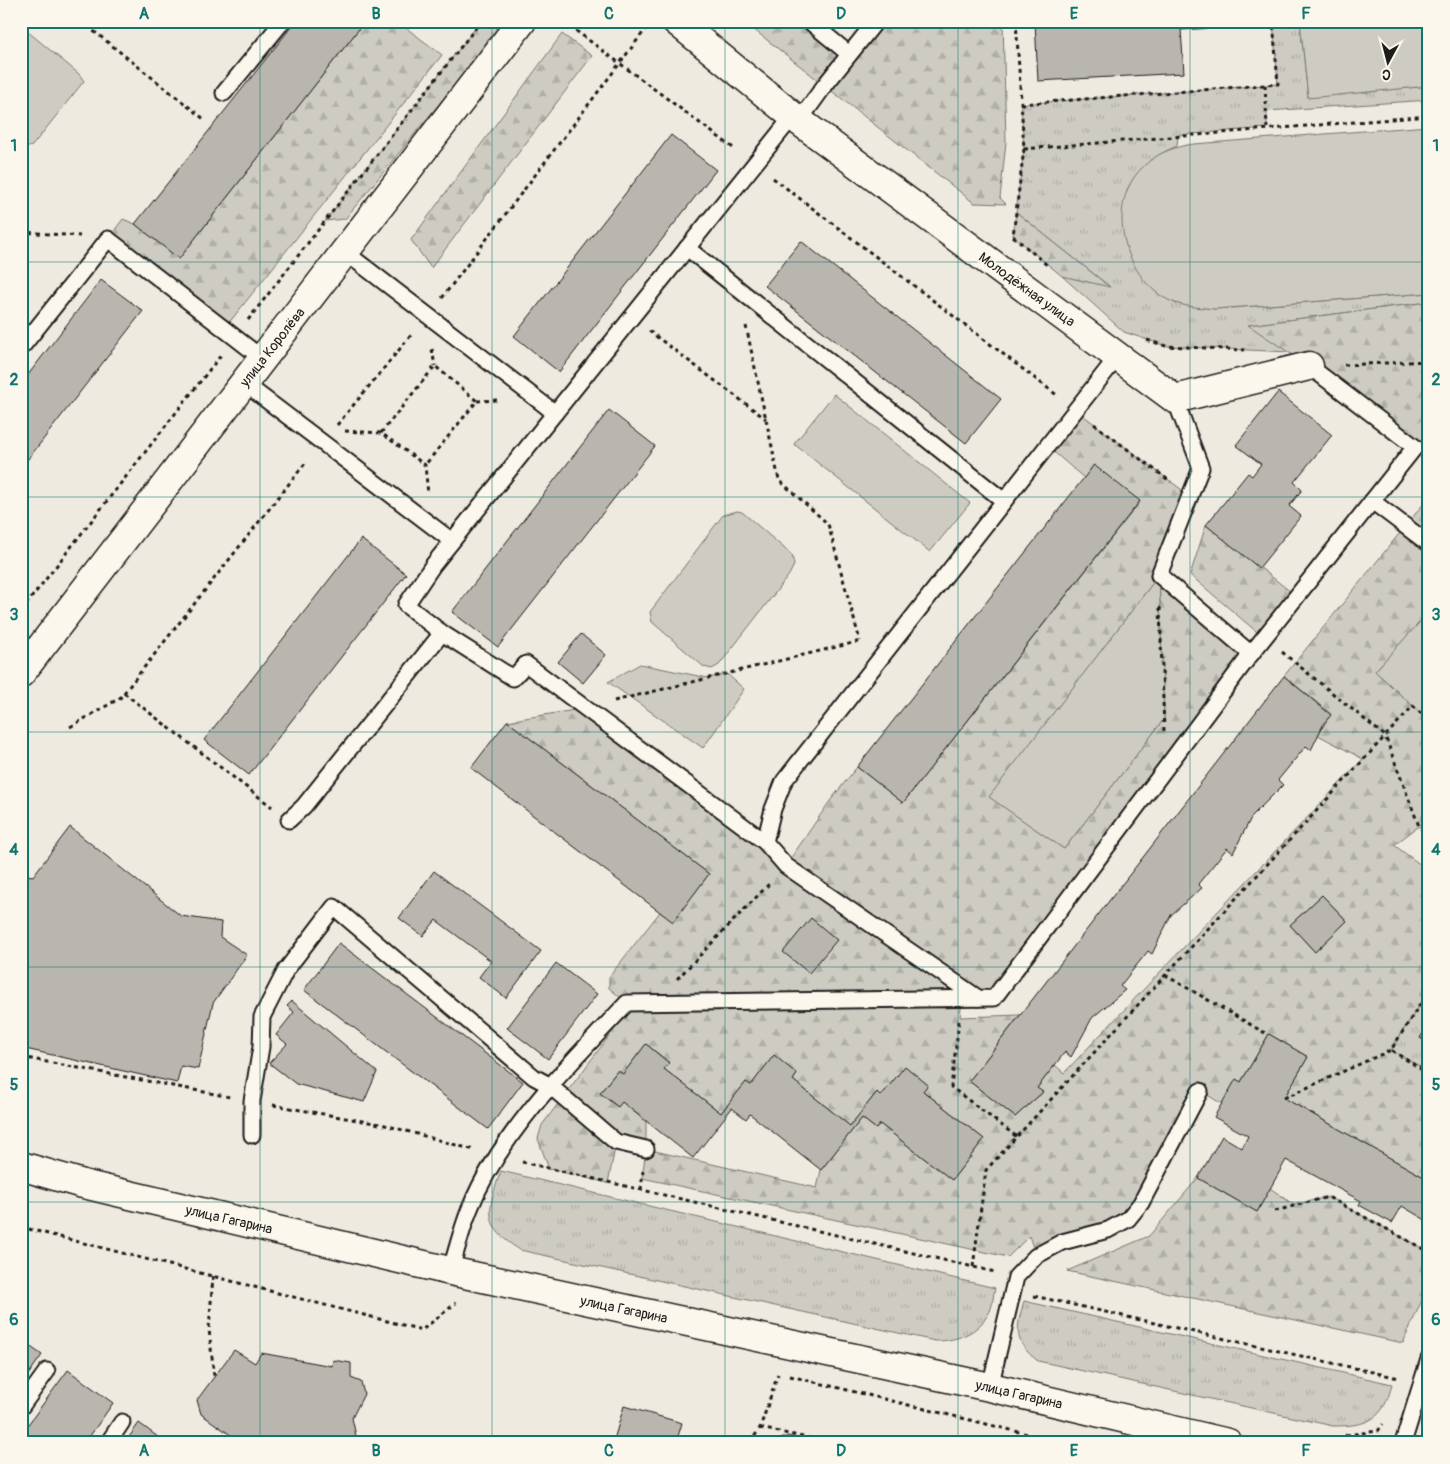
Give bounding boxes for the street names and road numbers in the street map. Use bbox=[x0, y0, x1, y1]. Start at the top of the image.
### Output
street label: Молодёжная улица bbox=[975, 249, 1078, 330]
street label: улица Королёва bbox=[236, 304, 309, 391]
street label: улица Гагарина bbox=[183, 1201, 274, 1238]
street label: улица Гагарина bbox=[578, 1292, 669, 1327]
street label: улица Гагарина bbox=[973, 1376, 1064, 1413]

